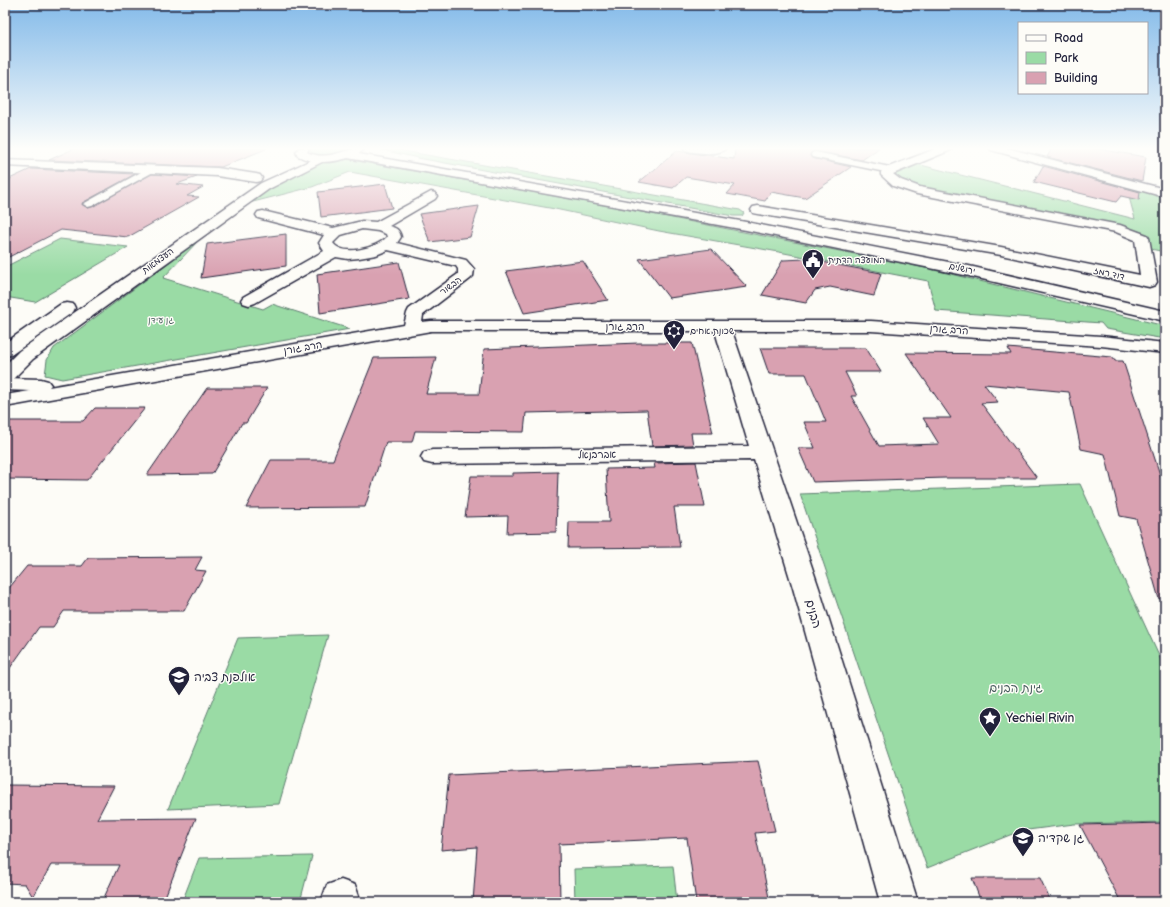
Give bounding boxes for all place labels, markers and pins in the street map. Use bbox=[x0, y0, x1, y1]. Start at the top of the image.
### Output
public building icon: המועצה הדתית bbox=[800, 247, 826, 280]
place label: המועצה הדתית bbox=[828, 255, 885, 266]
synagogue icon: שכונת אחים bbox=[661, 318, 687, 351]
place label: שכונת אחים bbox=[690, 326, 735, 337]
school or university icon: אולפנת צביה bbox=[166, 664, 192, 697]
place label: אולפנת צביה bbox=[194, 670, 256, 685]
place icon: Yechiel Rivin bbox=[977, 705, 1003, 738]
place label: Yechiel Rivin bbox=[1005, 711, 1074, 726]
school or university icon: גן שקדיה bbox=[1010, 825, 1036, 858]
place label: גן שקדיה bbox=[1038, 831, 1085, 846]

